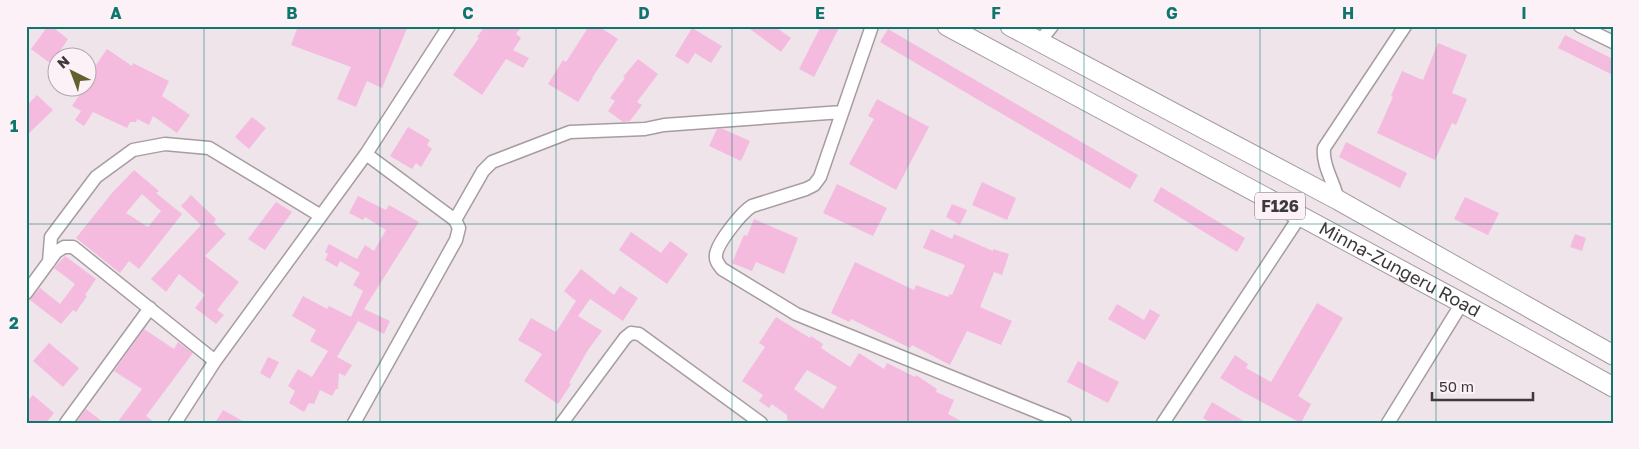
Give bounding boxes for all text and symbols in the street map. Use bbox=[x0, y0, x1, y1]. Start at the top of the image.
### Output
text: A bbox=[110, 3, 122, 23]
text: B bbox=[286, 3, 298, 23]
text: C bbox=[462, 3, 474, 23]
text: D bbox=[638, 3, 650, 23]
text: E bbox=[815, 3, 825, 23]
text: F bbox=[991, 3, 1001, 23]
text: G bbox=[1166, 3, 1178, 23]
text: H bbox=[1342, 3, 1354, 23]
text: I bbox=[1521, 3, 1527, 23]
north arrow bbox=[48, 48, 98, 98]
text: N bbox=[53, 52, 73, 72]
text: 1 bbox=[10, 116, 18, 136]
road number: F126 bbox=[1255, 192, 1305, 220]
street label: Minna-Zungeru Road bbox=[1316, 216, 1485, 321]
text: 2 bbox=[9, 313, 19, 333]
scale bar bbox=[1432, 369, 1533, 401]
text: 50 m bbox=[1439, 377, 1474, 395]

